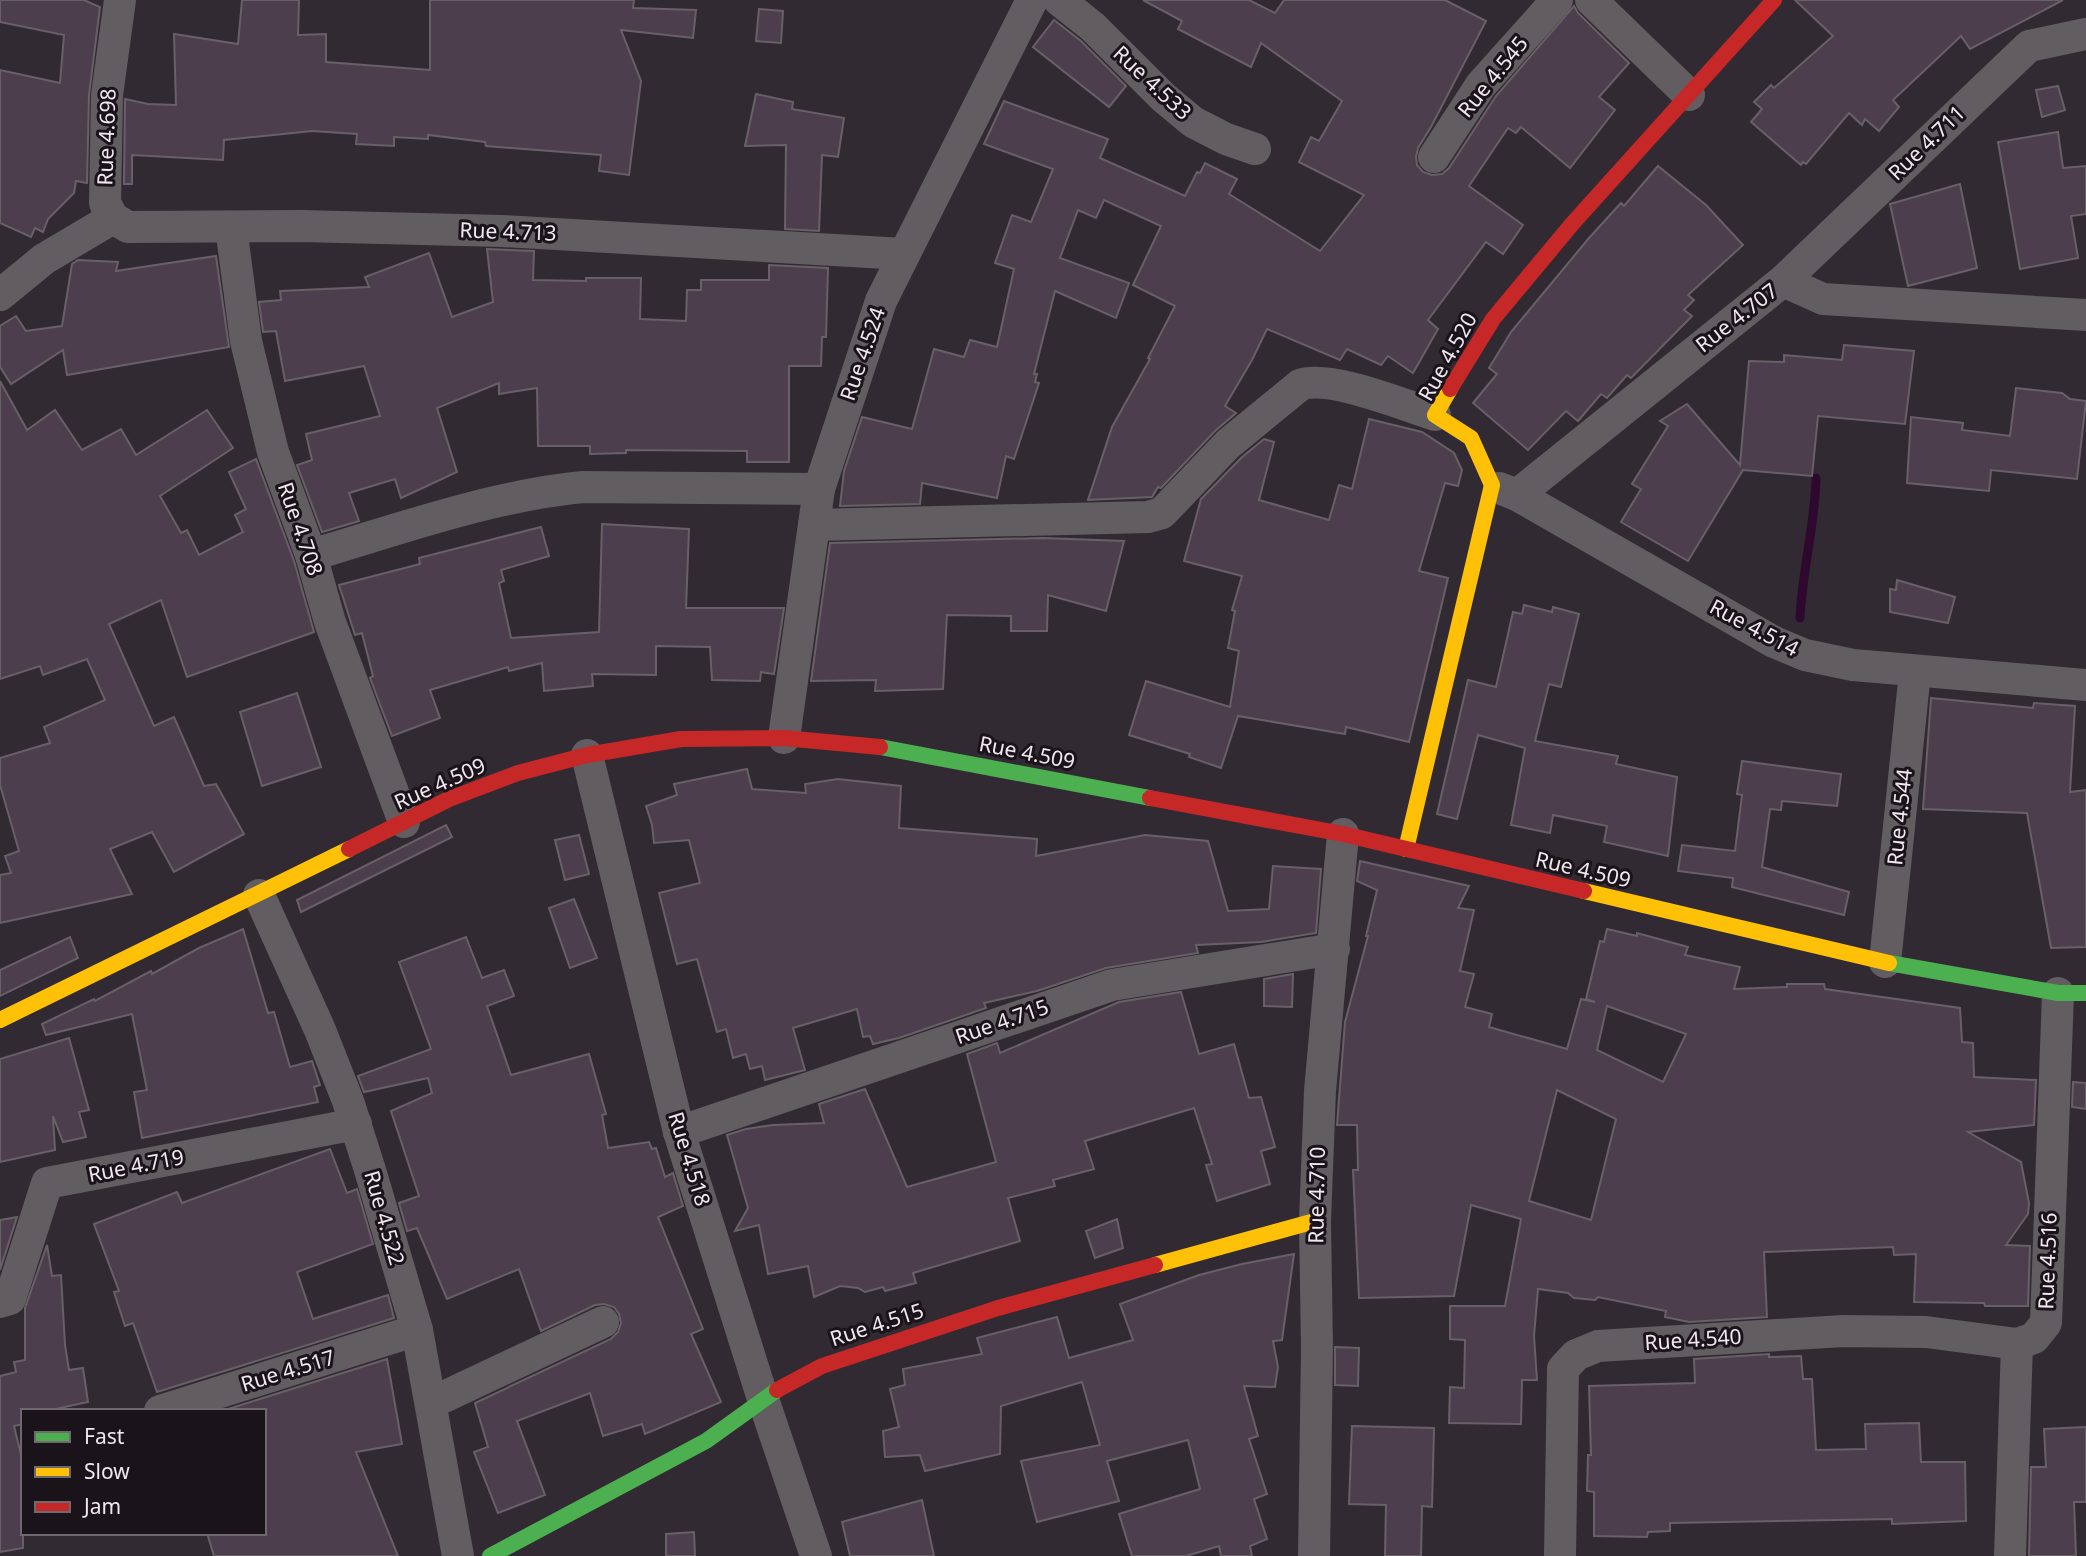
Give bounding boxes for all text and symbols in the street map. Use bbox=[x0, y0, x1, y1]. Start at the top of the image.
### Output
street label: Rue 4.545 bbox=[1451, 30, 1534, 123]
street label: Rue 4.533 bbox=[1108, 39, 1198, 126]
street label: Rue 4.698 bbox=[90, 88, 122, 186]
street label: Rue 4.711 bbox=[1882, 99, 1971, 186]
street label: Rue 4.713 bbox=[459, 215, 557, 247]
street label: Rue 4.707 bbox=[1690, 276, 1783, 358]
street label: Rue 4.524 bbox=[833, 303, 891, 404]
street label: Rue 4.520 bbox=[1411, 307, 1483, 406]
street label: Rue 4.708 bbox=[272, 478, 330, 579]
street label: Rue 4.514 bbox=[1705, 592, 1804, 662]
street label: Rue 4.509 bbox=[977, 729, 1077, 775]
street label: Rue 4.509 bbox=[390, 751, 490, 816]
street label: Rue 4.544 bbox=[1880, 767, 1918, 867]
street label: Rue 4.509 bbox=[1533, 844, 1634, 894]
street label: Rue 4.715 bbox=[951, 992, 1052, 1050]
street label: Rue 4.518 bbox=[662, 1108, 718, 1209]
street label: Rue 4.719 bbox=[86, 1142, 186, 1188]
street label: Rue 4.710 bbox=[1301, 1146, 1331, 1244]
street label: Rue 4.522 bbox=[358, 1167, 412, 1268]
street label: Rue 4.516 bbox=[2031, 1212, 2063, 1310]
street label: Rue 4.515 bbox=[826, 1296, 927, 1352]
street label: Rue 4.540 bbox=[1644, 1322, 1742, 1356]
street label: Rue 4.517 bbox=[237, 1342, 338, 1398]
legend bbox=[21, 1409, 266, 1535]
text: Fast bbox=[84, 1422, 125, 1450]
text: Slow bbox=[84, 1457, 130, 1485]
text: Jam bbox=[82, 1492, 121, 1520]

